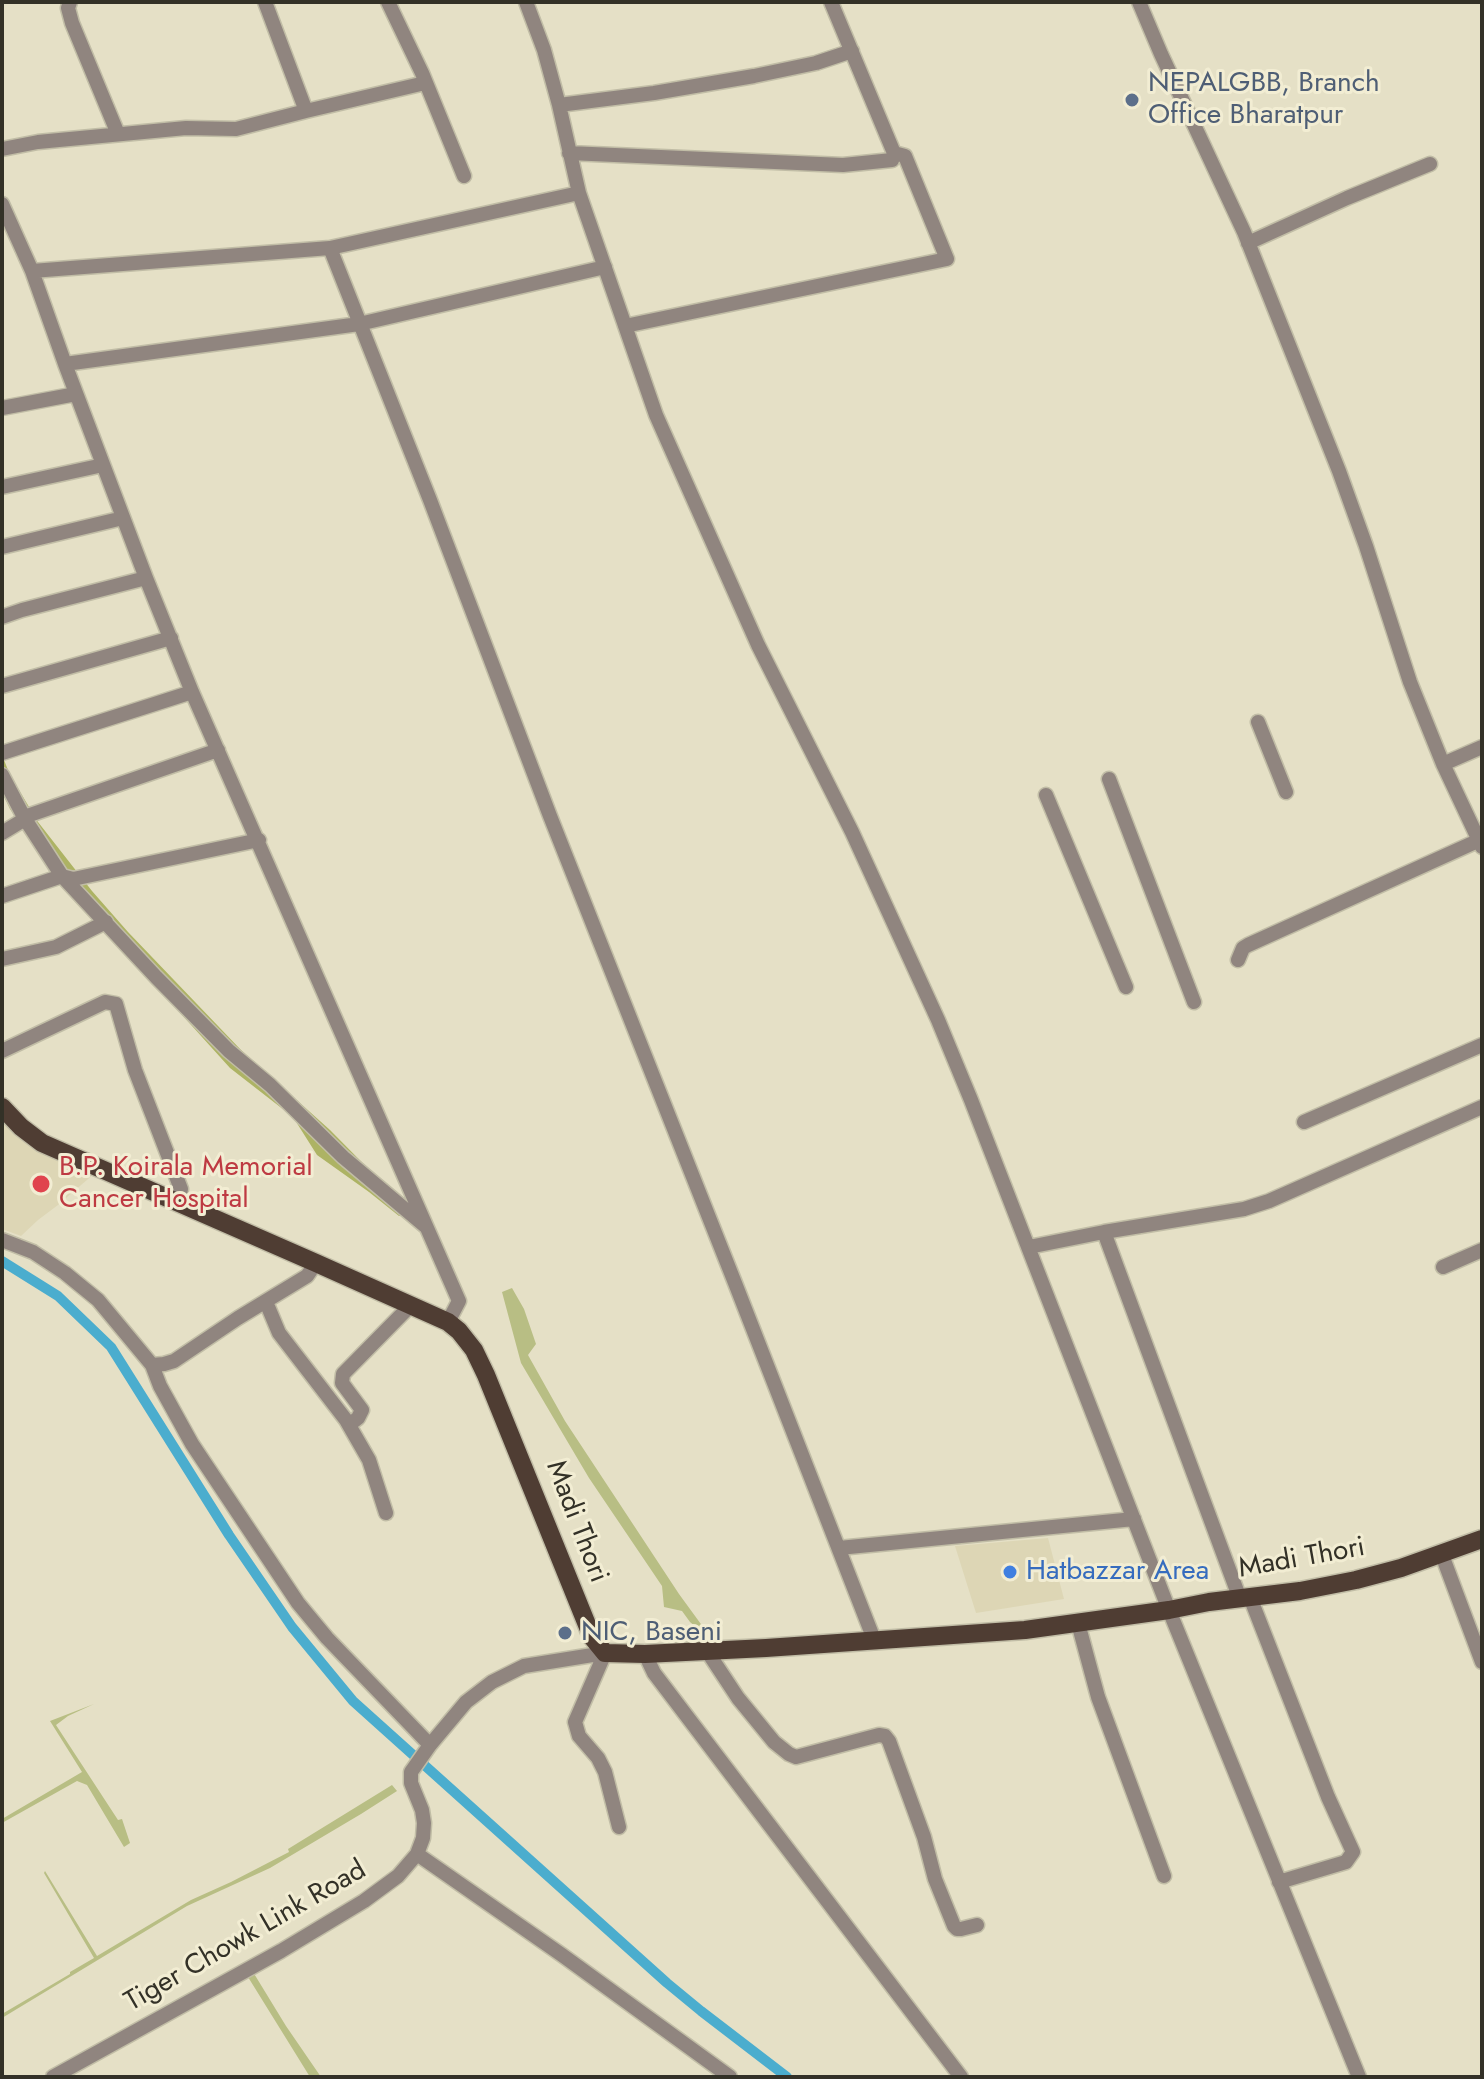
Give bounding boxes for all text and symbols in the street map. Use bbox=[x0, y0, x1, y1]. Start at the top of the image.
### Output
place label: NEPALGBB, Branch Office Bharatpur bbox=[1148, 67, 1380, 133]
marker: NEPALGBB, Branch Office Bharatpur bbox=[1123, 91, 1141, 109]
place label: B.P. Koirala Memorial Cancer Hospital bbox=[59, 1151, 313, 1217]
marker: B.P. Koirala Memorial Cancer Hospital bbox=[30, 1173, 52, 1195]
street label: Madi Thori bbox=[537, 1456, 615, 1588]
street label: Madi Thori bbox=[1236, 1531, 1368, 1587]
place label: Hatbazzar Area bbox=[1026, 1555, 1209, 1589]
marker: Hatbazzar Area bbox=[1001, 1563, 1019, 1581]
place label: NIC, Baseni bbox=[581, 1616, 722, 1650]
marker: NIC, Baseni bbox=[556, 1624, 574, 1642]
street label: Tiger Chowk Link Road bbox=[119, 1854, 373, 2020]

